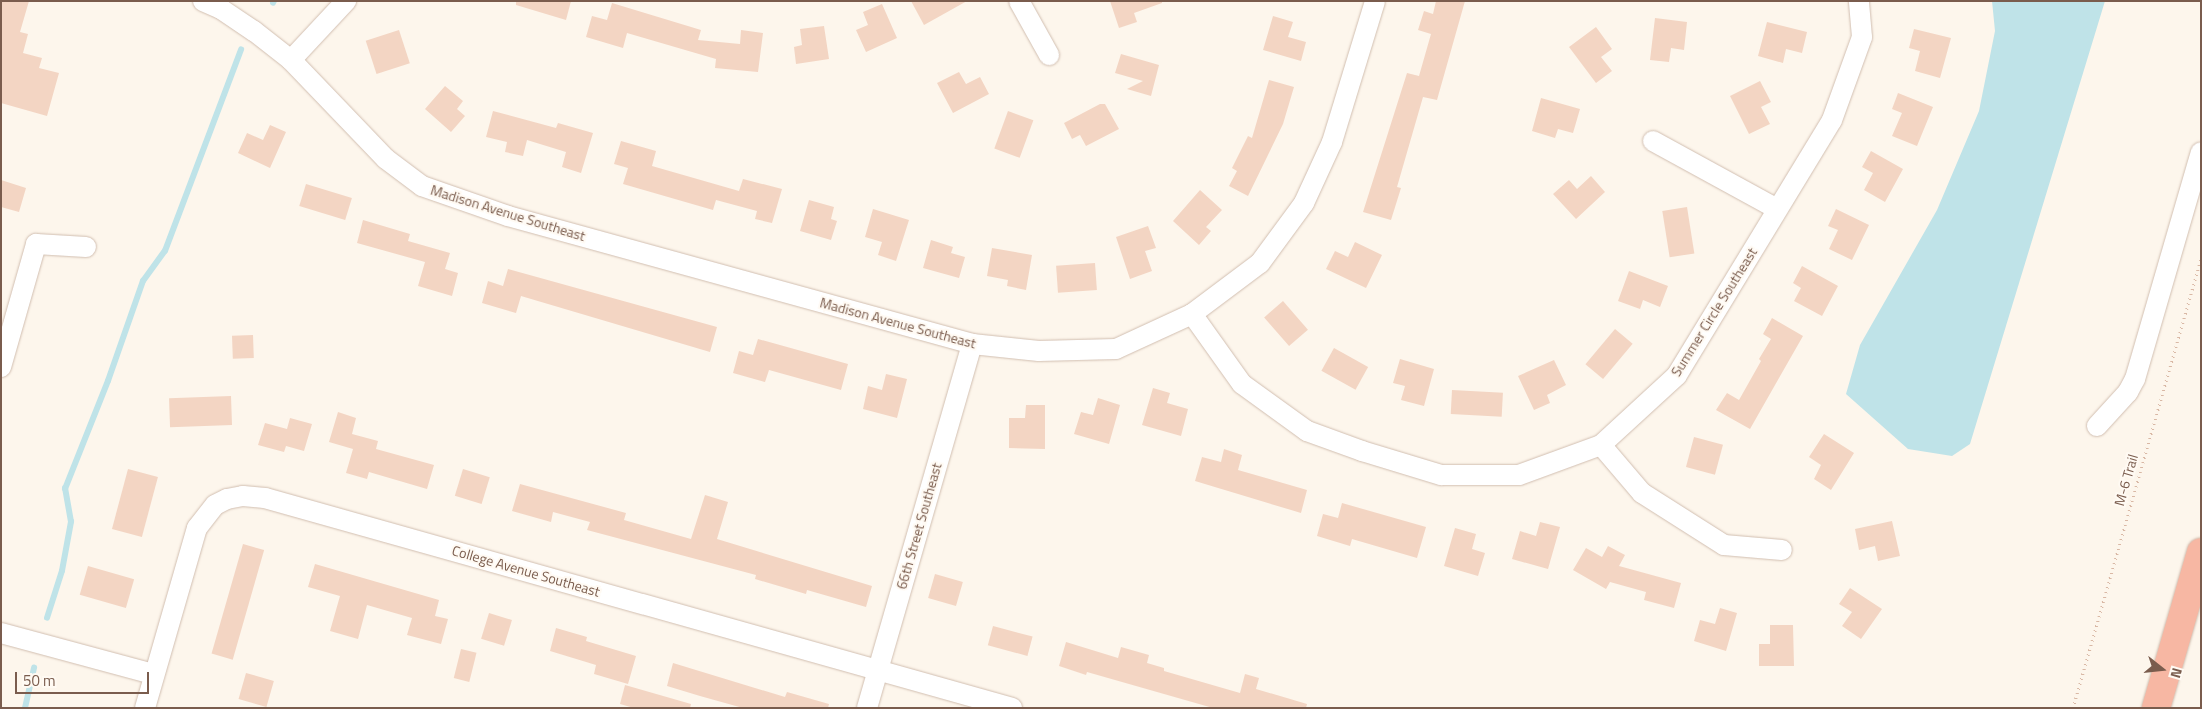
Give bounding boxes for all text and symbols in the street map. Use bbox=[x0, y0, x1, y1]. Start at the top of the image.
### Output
street label: Madison Avenue Southeast bbox=[429, 181, 587, 245]
street label: Summer Circle Southeast bbox=[1667, 245, 1761, 379]
street label: Madison Avenue Southeast bbox=[818, 294, 978, 352]
street label: M-6 Trail bbox=[2111, 452, 2141, 508]
street label: 66th Street Southeast bbox=[893, 461, 945, 591]
street label: College Avenue Southeast bbox=[450, 542, 602, 600]
north arrow bbox=[2137, 644, 2187, 694]
scale bar bbox=[18, 662, 151, 694]
text: N bbox=[2165, 666, 2188, 681]
text: 50 m bbox=[23, 669, 56, 692]

